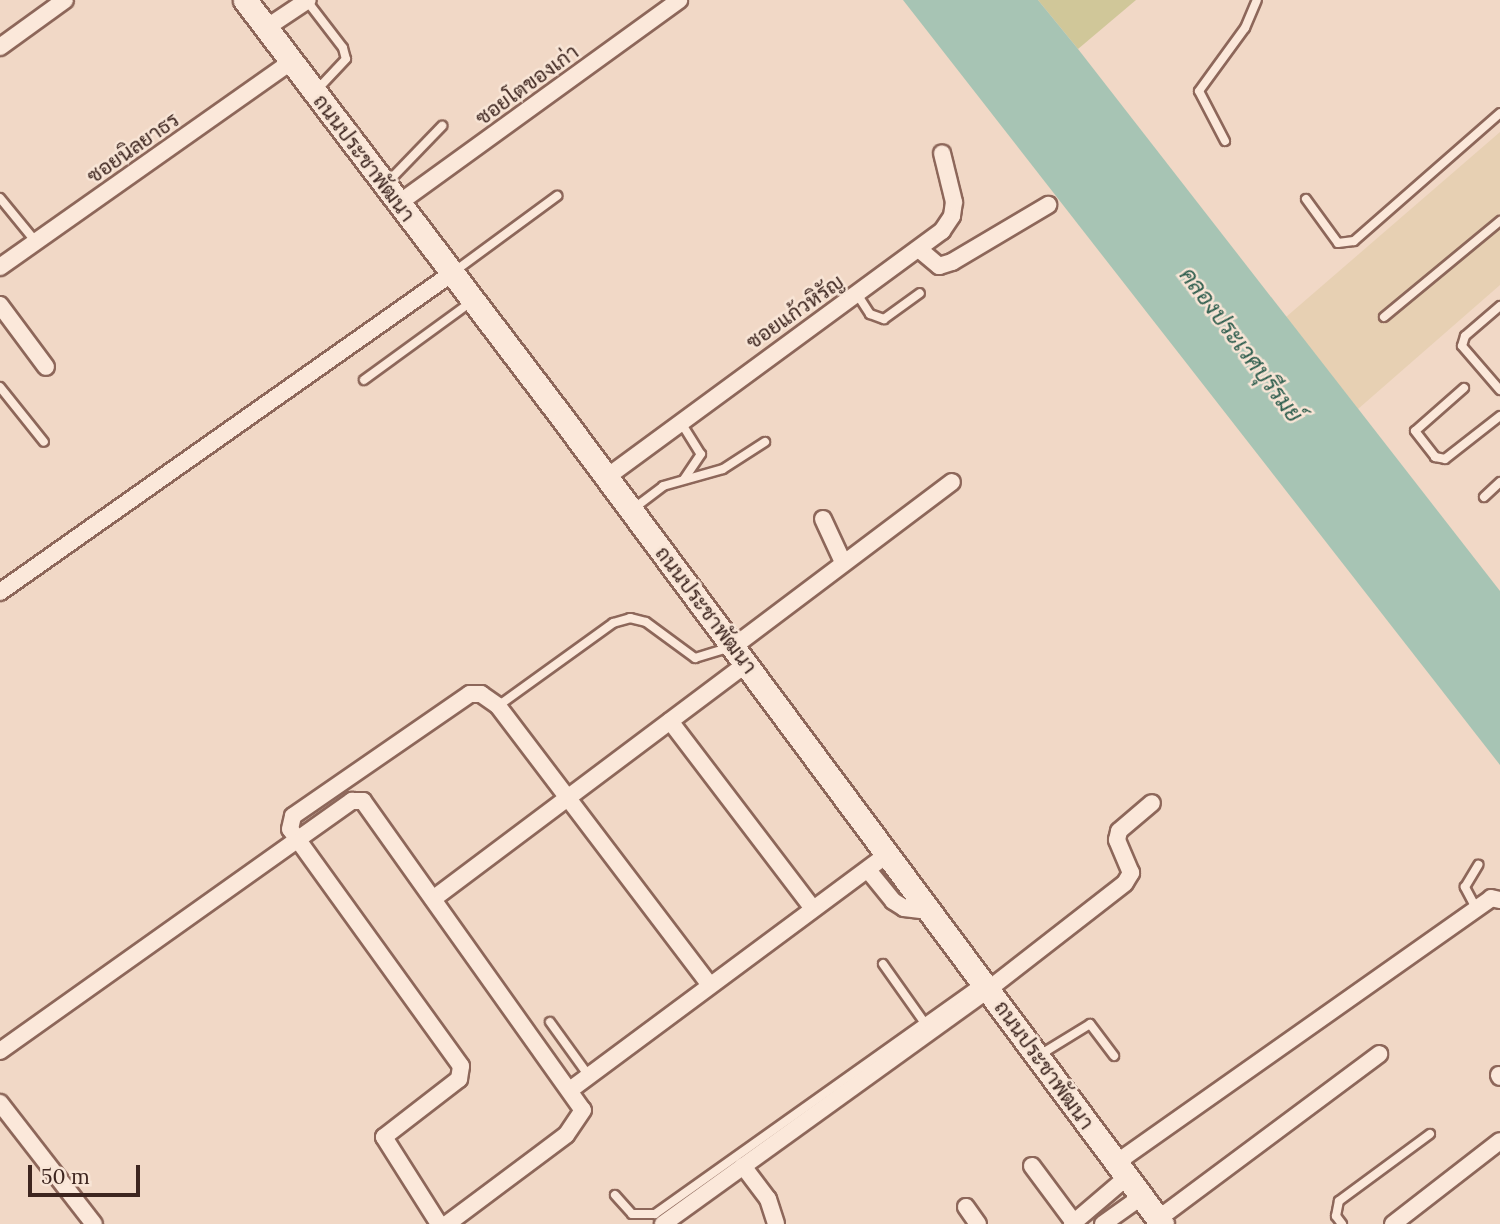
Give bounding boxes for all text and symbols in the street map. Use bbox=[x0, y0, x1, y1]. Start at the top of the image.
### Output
street label: ซอยโตของเก่า bbox=[471, 39, 583, 131]
street label: ถนนประชาพัฒนา bbox=[308, 89, 420, 227]
street label: ซอยนิลยาธร bbox=[82, 107, 184, 189]
water label: คลองประเวศบุรีรมย์ bbox=[1174, 262, 1308, 428]
street label: ซอยแก้วหิรัญ bbox=[741, 269, 849, 355]
street label: ถนนประชาพัฒนา bbox=[650, 541, 762, 679]
street label: ถนนประชาพัฒนา bbox=[989, 996, 1099, 1134]
scale bar bbox=[32, 1150, 144, 1194]
text: 50 m bbox=[41, 1163, 90, 1190]

